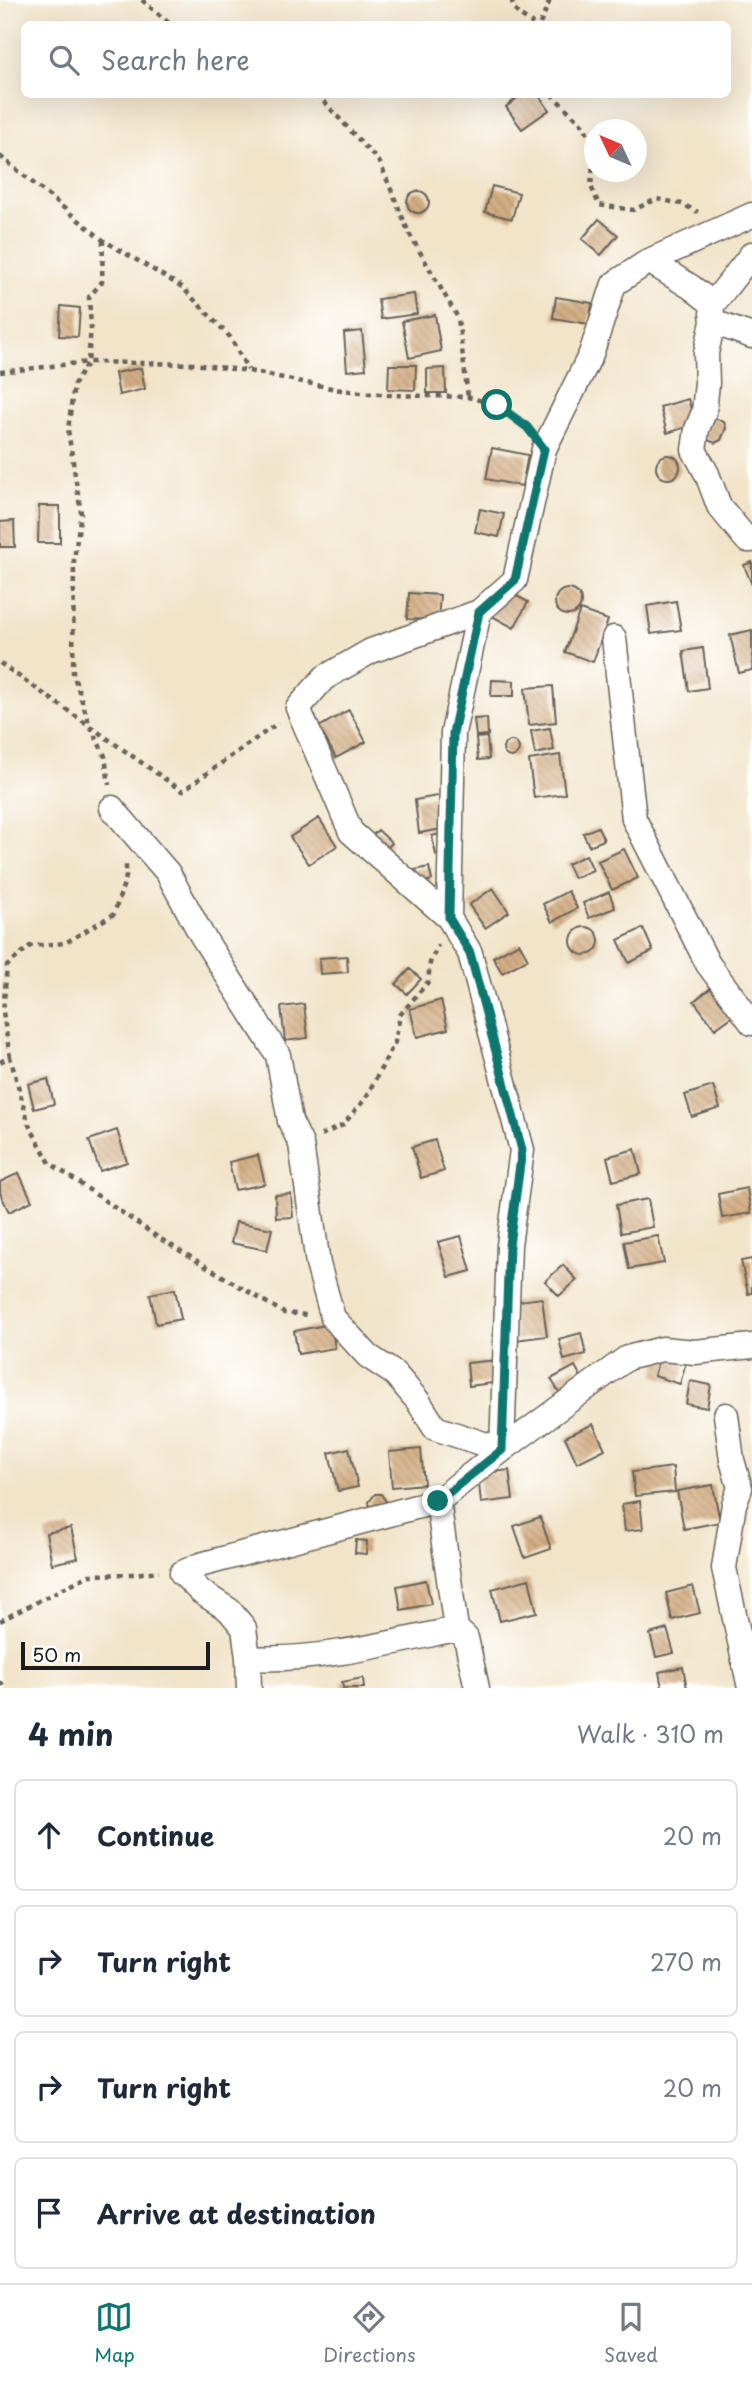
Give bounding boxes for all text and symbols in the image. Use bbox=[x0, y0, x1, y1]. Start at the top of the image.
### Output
search box bbox=[21, 21, 731, 98]
text: Search here bbox=[101, 40, 250, 79]
icon: search bbox=[45, 41, 83, 79]
north arrow bbox=[584, 119, 647, 182]
route start bbox=[481, 389, 512, 420]
route end bbox=[422, 1485, 453, 1516]
scale bar bbox=[21, 1639, 210, 1671]
text: 50 m bbox=[32, 1640, 81, 1668]
text: 4 min bbox=[28, 1711, 114, 1756]
text: Walk · 310 m bbox=[577, 1716, 724, 1751]
icon: ahead bbox=[30, 1816, 68, 1854]
text: Continue bbox=[97, 1816, 214, 1855]
text: 20 m bbox=[663, 1818, 722, 1853]
icon: right bbox=[30, 1942, 68, 1980]
text: Turn right bbox=[97, 1942, 231, 1981]
text: 270 m bbox=[650, 1944, 722, 1979]
icon: right bbox=[30, 2068, 68, 2106]
text: Turn right bbox=[97, 2068, 231, 2107]
text: 20 m bbox=[663, 2070, 722, 2105]
icon: arrive bbox=[30, 2194, 68, 2232]
text: Arrive at destination bbox=[97, 2194, 376, 2233]
tab: Map bbox=[94, 2298, 135, 2368]
tab: Directions bbox=[323, 2298, 416, 2368]
tab: Saved bbox=[604, 2298, 658, 2368]

